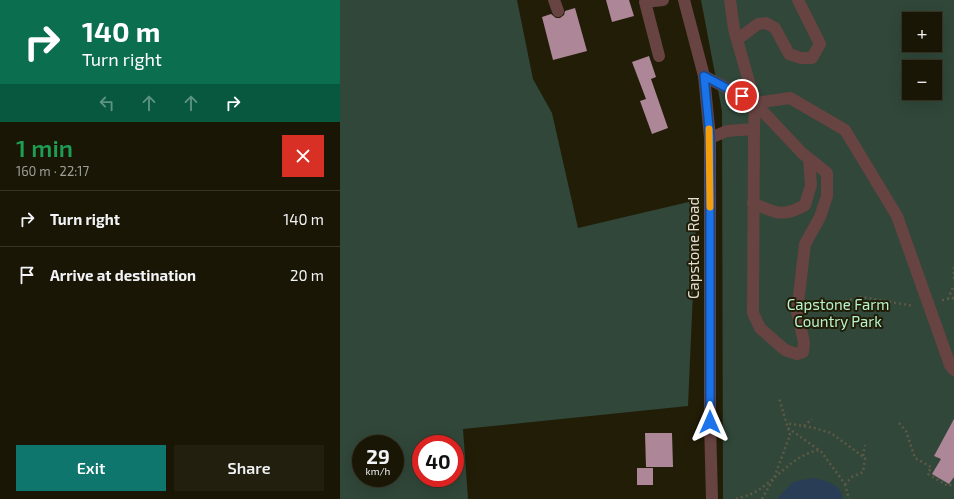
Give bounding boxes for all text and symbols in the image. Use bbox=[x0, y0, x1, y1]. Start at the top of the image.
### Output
map controls bbox=[902, 12, 942, 100]
button: + bbox=[902, 12, 942, 52]
text: 140 m bbox=[82, 14, 160, 48]
icon: right bbox=[16, 16, 68, 68]
text: Turn right bbox=[82, 48, 162, 70]
button: − bbox=[902, 60, 942, 100]
pin bbox=[725, 79, 759, 113]
icon: arrive bbox=[731, 85, 753, 107]
icon: left bbox=[96, 92, 118, 114]
icon: ahead bbox=[138, 92, 160, 114]
icon: ahead bbox=[180, 92, 202, 114]
icon: right bbox=[222, 92, 244, 114]
text: 1 min bbox=[16, 133, 73, 162]
button: close bbox=[282, 135, 324, 177]
text: 160 m · 22:17 bbox=[16, 163, 89, 179]
street label: Capstone Road bbox=[684, 197, 702, 299]
icon: right bbox=[16, 208, 38, 230]
text: Turn right bbox=[50, 210, 120, 228]
text: 140 m bbox=[283, 210, 324, 228]
icon: arrive bbox=[16, 264, 38, 286]
text: Arrive at destination bbox=[50, 266, 196, 284]
text: 20 m bbox=[290, 266, 324, 284]
park label: Capstone Farm Country Park bbox=[787, 295, 889, 330]
position arrow bbox=[689, 401, 731, 443]
speed limit sign: 40 bbox=[412, 435, 464, 487]
text: 29 bbox=[366, 444, 390, 468]
button: Exit bbox=[16, 445, 166, 491]
button: Share bbox=[174, 445, 324, 491]
text: km/h bbox=[366, 465, 390, 477]

